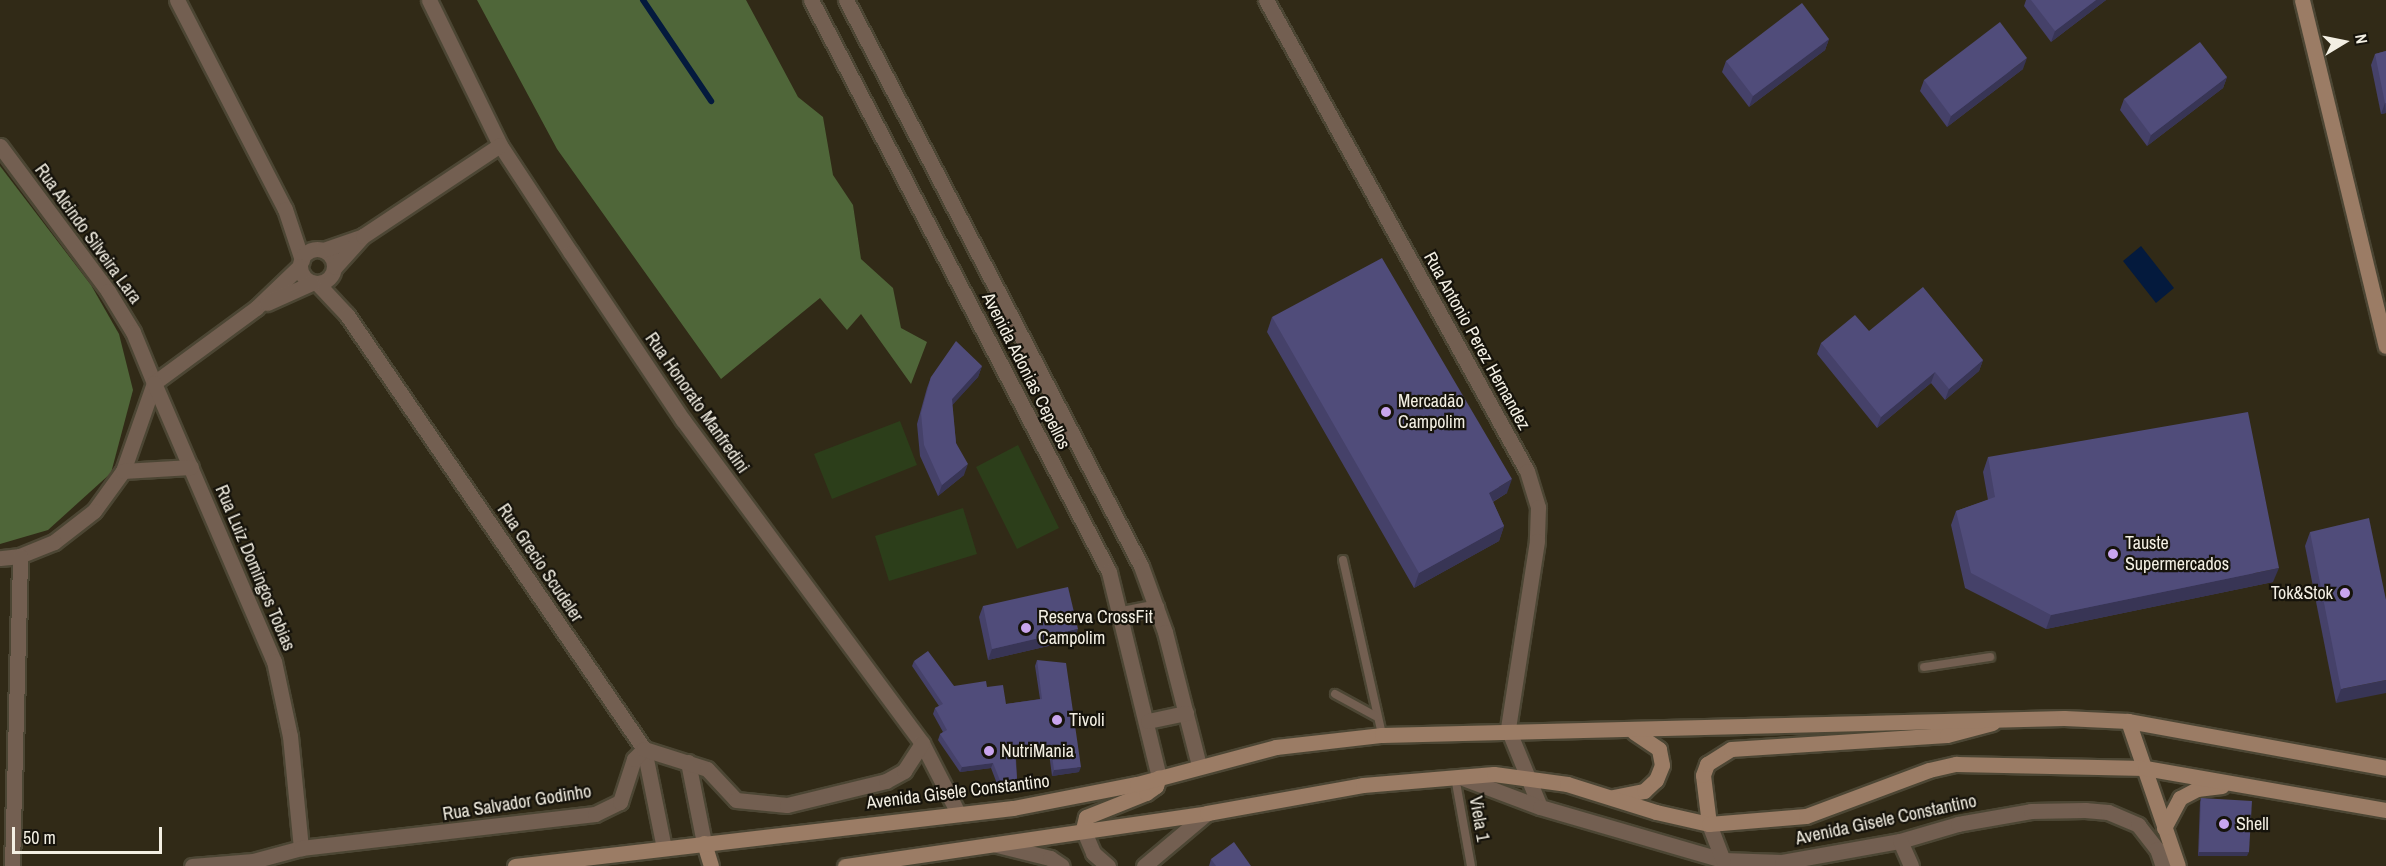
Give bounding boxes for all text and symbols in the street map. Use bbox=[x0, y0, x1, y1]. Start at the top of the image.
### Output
north arrow bbox=[2314, 12, 2374, 72]
text: N bbox=[2350, 32, 2373, 45]
street label: Rua Alcindo Silveira Lara bbox=[30, 160, 146, 308]
street label: Rua Antonio Perez Hernandez bbox=[1419, 248, 1535, 434]
street label: Avenida Adonias Cepellos bbox=[977, 289, 1075, 453]
street label: Rua Honorato Manfredini bbox=[640, 329, 754, 477]
place label: Mercadão Campolim bbox=[1398, 391, 1465, 434]
marker: Mercadão Campolim bbox=[1379, 405, 1393, 419]
street label: Rua Luiz Domingos Tobias bbox=[210, 482, 300, 654]
street label: Rua Grecio Scudeler bbox=[493, 500, 587, 626]
place label: Tauste Supermercados bbox=[2125, 533, 2229, 576]
marker: Tauste Supermercados bbox=[2106, 547, 2120, 561]
place label: Tok&Stok bbox=[2271, 582, 2333, 604]
marker: Tok&Stok bbox=[2338, 586, 2352, 600]
place label: Reserva CrossFit Campolim bbox=[1038, 607, 1153, 650]
marker: Reserva CrossFit Campolim bbox=[1019, 621, 1033, 635]
place label: Tivoli bbox=[1069, 709, 1105, 731]
marker: Tivoli bbox=[1050, 713, 1064, 727]
place label: NutriMania bbox=[1001, 740, 1074, 762]
marker: NutriMania bbox=[982, 744, 996, 758]
street label: Avenida Gisele Constantino bbox=[865, 770, 1051, 814]
street label: Rua Salvador Godinho bbox=[441, 781, 593, 825]
street label: Avenida Gisele Constantino bbox=[1794, 790, 1978, 850]
street label: Viela 1 bbox=[1464, 795, 1494, 843]
place label: Shell bbox=[2236, 813, 2269, 835]
scale bar bbox=[15, 815, 165, 853]
marker: Shell bbox=[2217, 817, 2231, 831]
text: 50 m bbox=[23, 825, 56, 850]

